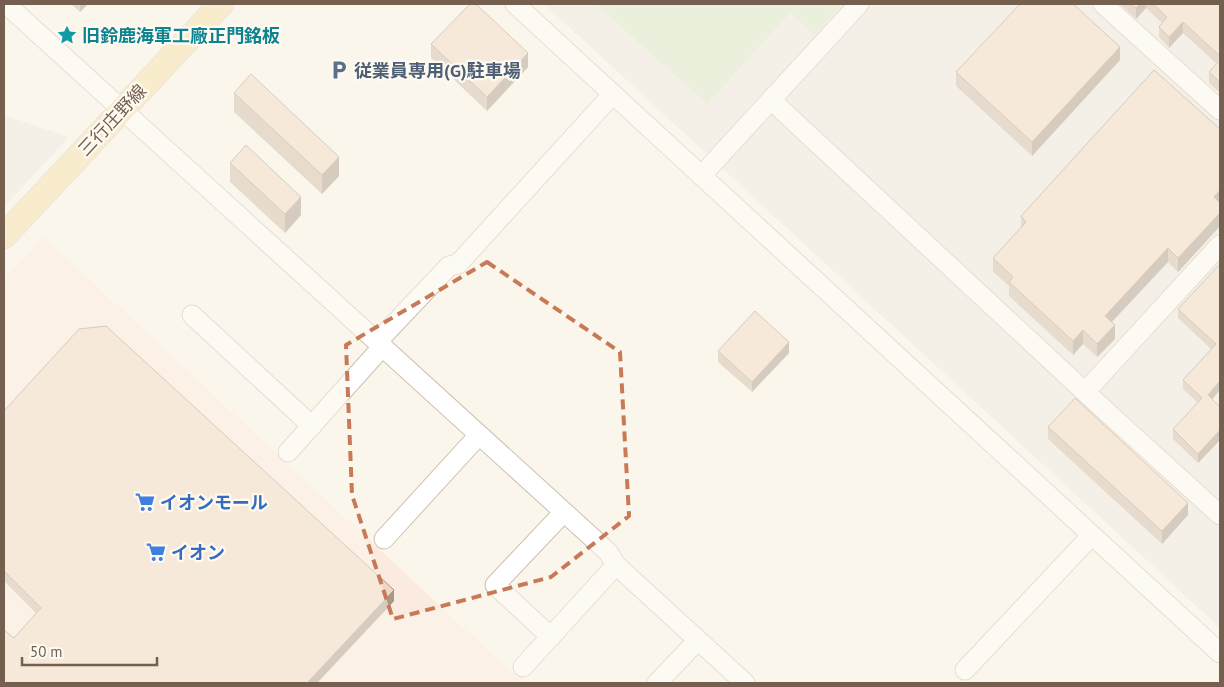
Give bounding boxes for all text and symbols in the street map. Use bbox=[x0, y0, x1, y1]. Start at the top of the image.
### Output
place icon: 旧鈴鹿海軍工廠正門銘板 bbox=[56, 24, 78, 46]
place label: 旧鈴鹿海軍工廠正門銘板 bbox=[82, 24, 280, 47]
parking icon: 従業員専用(G)駐車場 bbox=[328, 59, 350, 81]
place label: 従業員専用(G)駐車場 bbox=[354, 59, 521, 82]
street label: 三行庄野線 bbox=[73, 79, 151, 161]
supermarket icon: イオンモール bbox=[134, 491, 156, 513]
place label: イオンモール bbox=[160, 491, 268, 514]
supermarket icon: イオン bbox=[145, 541, 167, 563]
place label: イオン bbox=[171, 541, 225, 564]
scale bar bbox=[22, 634, 158, 666]
text: 50 m bbox=[30, 642, 63, 661]

